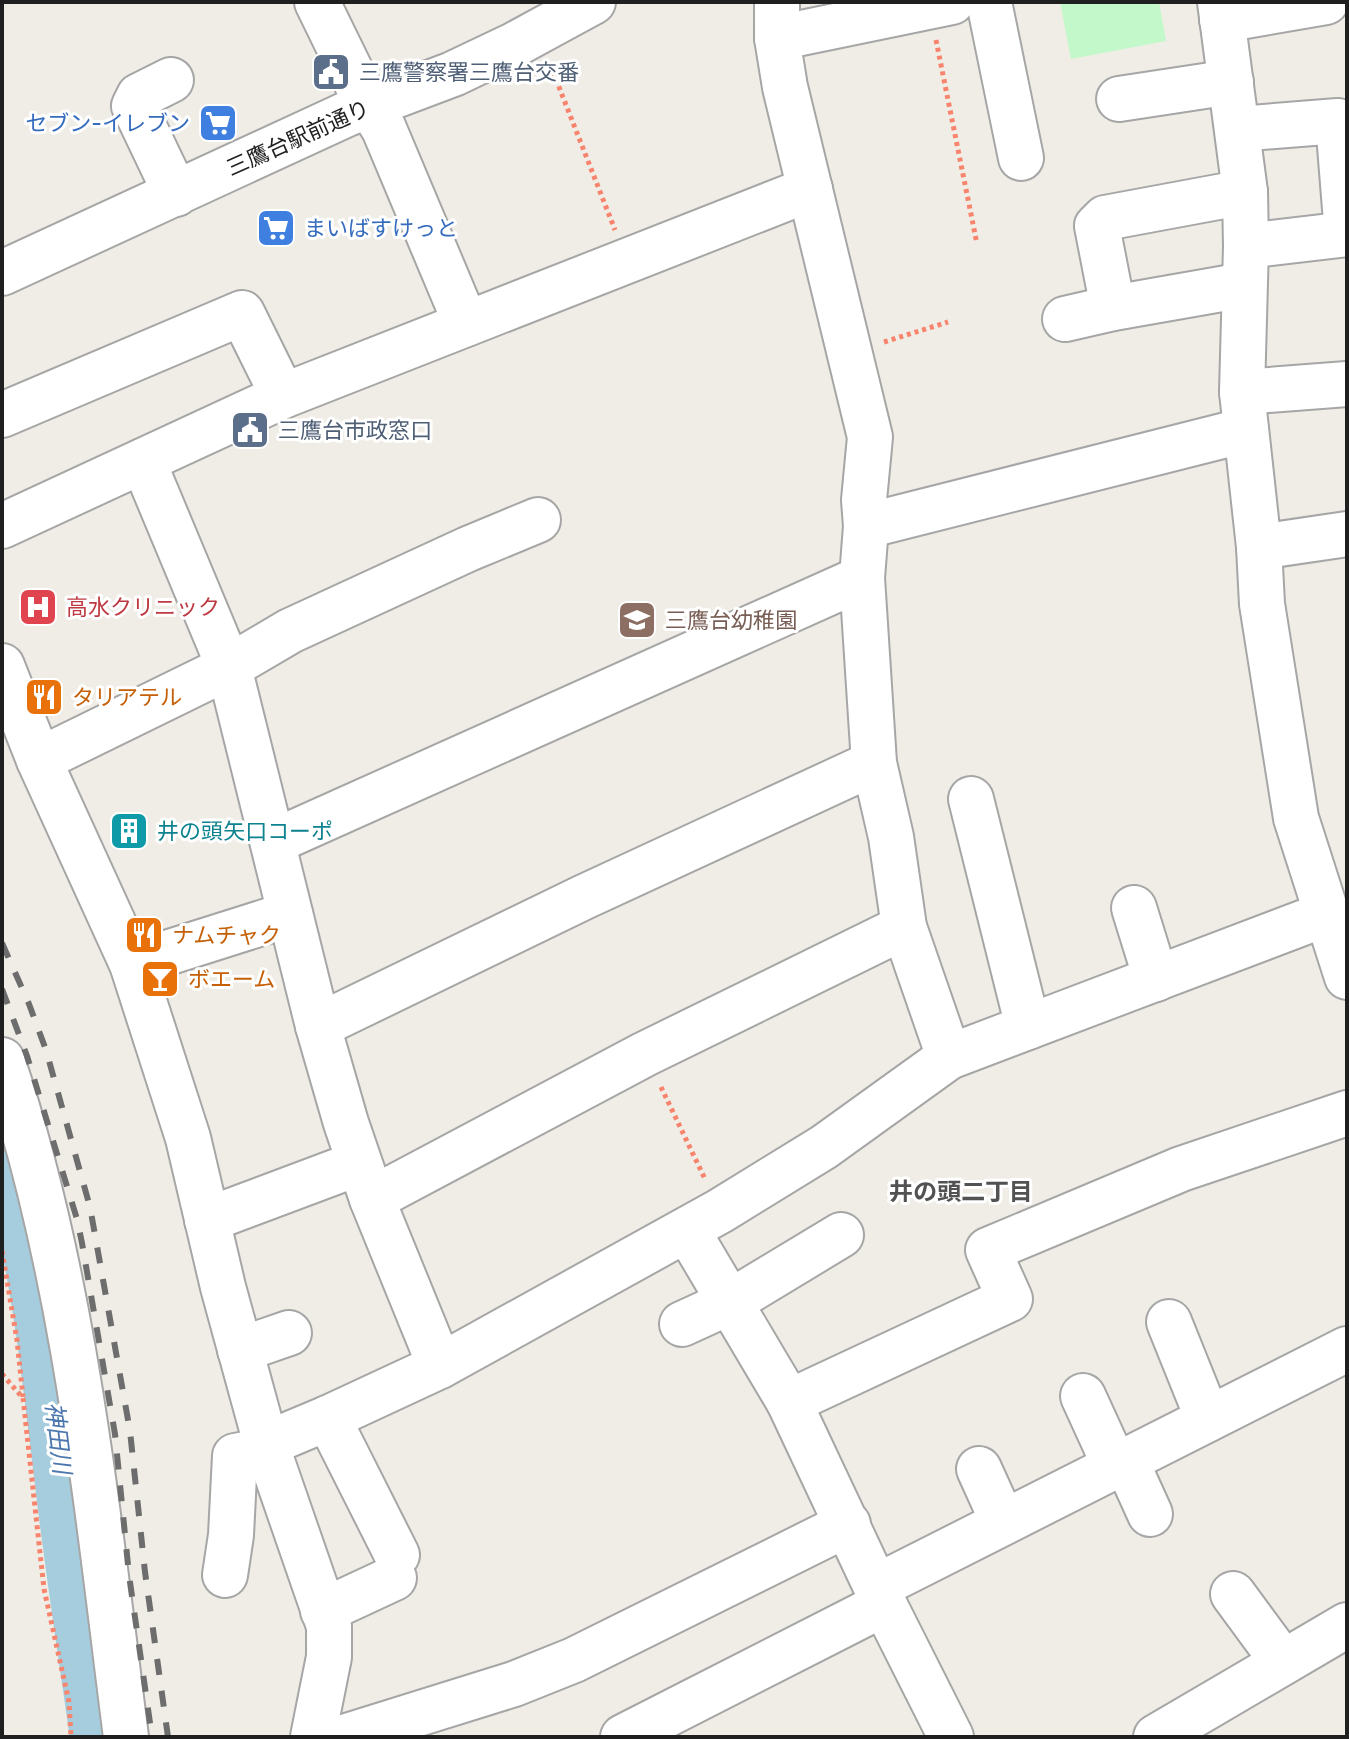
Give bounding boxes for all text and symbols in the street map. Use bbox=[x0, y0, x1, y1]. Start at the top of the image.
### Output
public building icon: 三鷹警察署三鷹台交番 bbox=[310, 51, 352, 93]
place label: 三鷹警察署三鷹台交番 bbox=[359, 59, 579, 86]
street label: 三鷹台駅前通り bbox=[222, 94, 374, 182]
supermarket icon: セブン-イレブン bbox=[197, 102, 239, 144]
place label: セブン-イレブン bbox=[25, 110, 190, 137]
supermarket icon: まいばすけっと bbox=[255, 207, 297, 249]
place label: まいばすけっと bbox=[304, 215, 458, 242]
public building icon: 三鷹台市政窓口 bbox=[229, 409, 271, 451]
place label: 三鷹台市政窓口 bbox=[278, 417, 432, 444]
hospital icon: 高水クリニック bbox=[17, 586, 59, 628]
place label: 高水クリニック bbox=[66, 594, 220, 621]
school or university icon: 三鷹台幼稚園 bbox=[616, 599, 658, 641]
place label: 三鷹台幼稚園 bbox=[665, 607, 797, 634]
restaurant icon: タリアテル bbox=[23, 676, 65, 718]
place label: タリアテル bbox=[72, 684, 182, 711]
building icon: 井の頭矢口コーポ bbox=[108, 810, 150, 852]
place label: 井の頭矢口コーポ bbox=[157, 818, 333, 845]
restaurant icon: ナムチャク bbox=[123, 914, 165, 956]
place label: ナムチャク bbox=[172, 922, 281, 949]
bar icon: ボエーム bbox=[139, 958, 181, 1000]
place label: ボエーム bbox=[188, 966, 275, 993]
district label: 井の頭二丁目 bbox=[889, 1178, 1033, 1206]
water label: 神田川 bbox=[40, 1401, 77, 1478]

